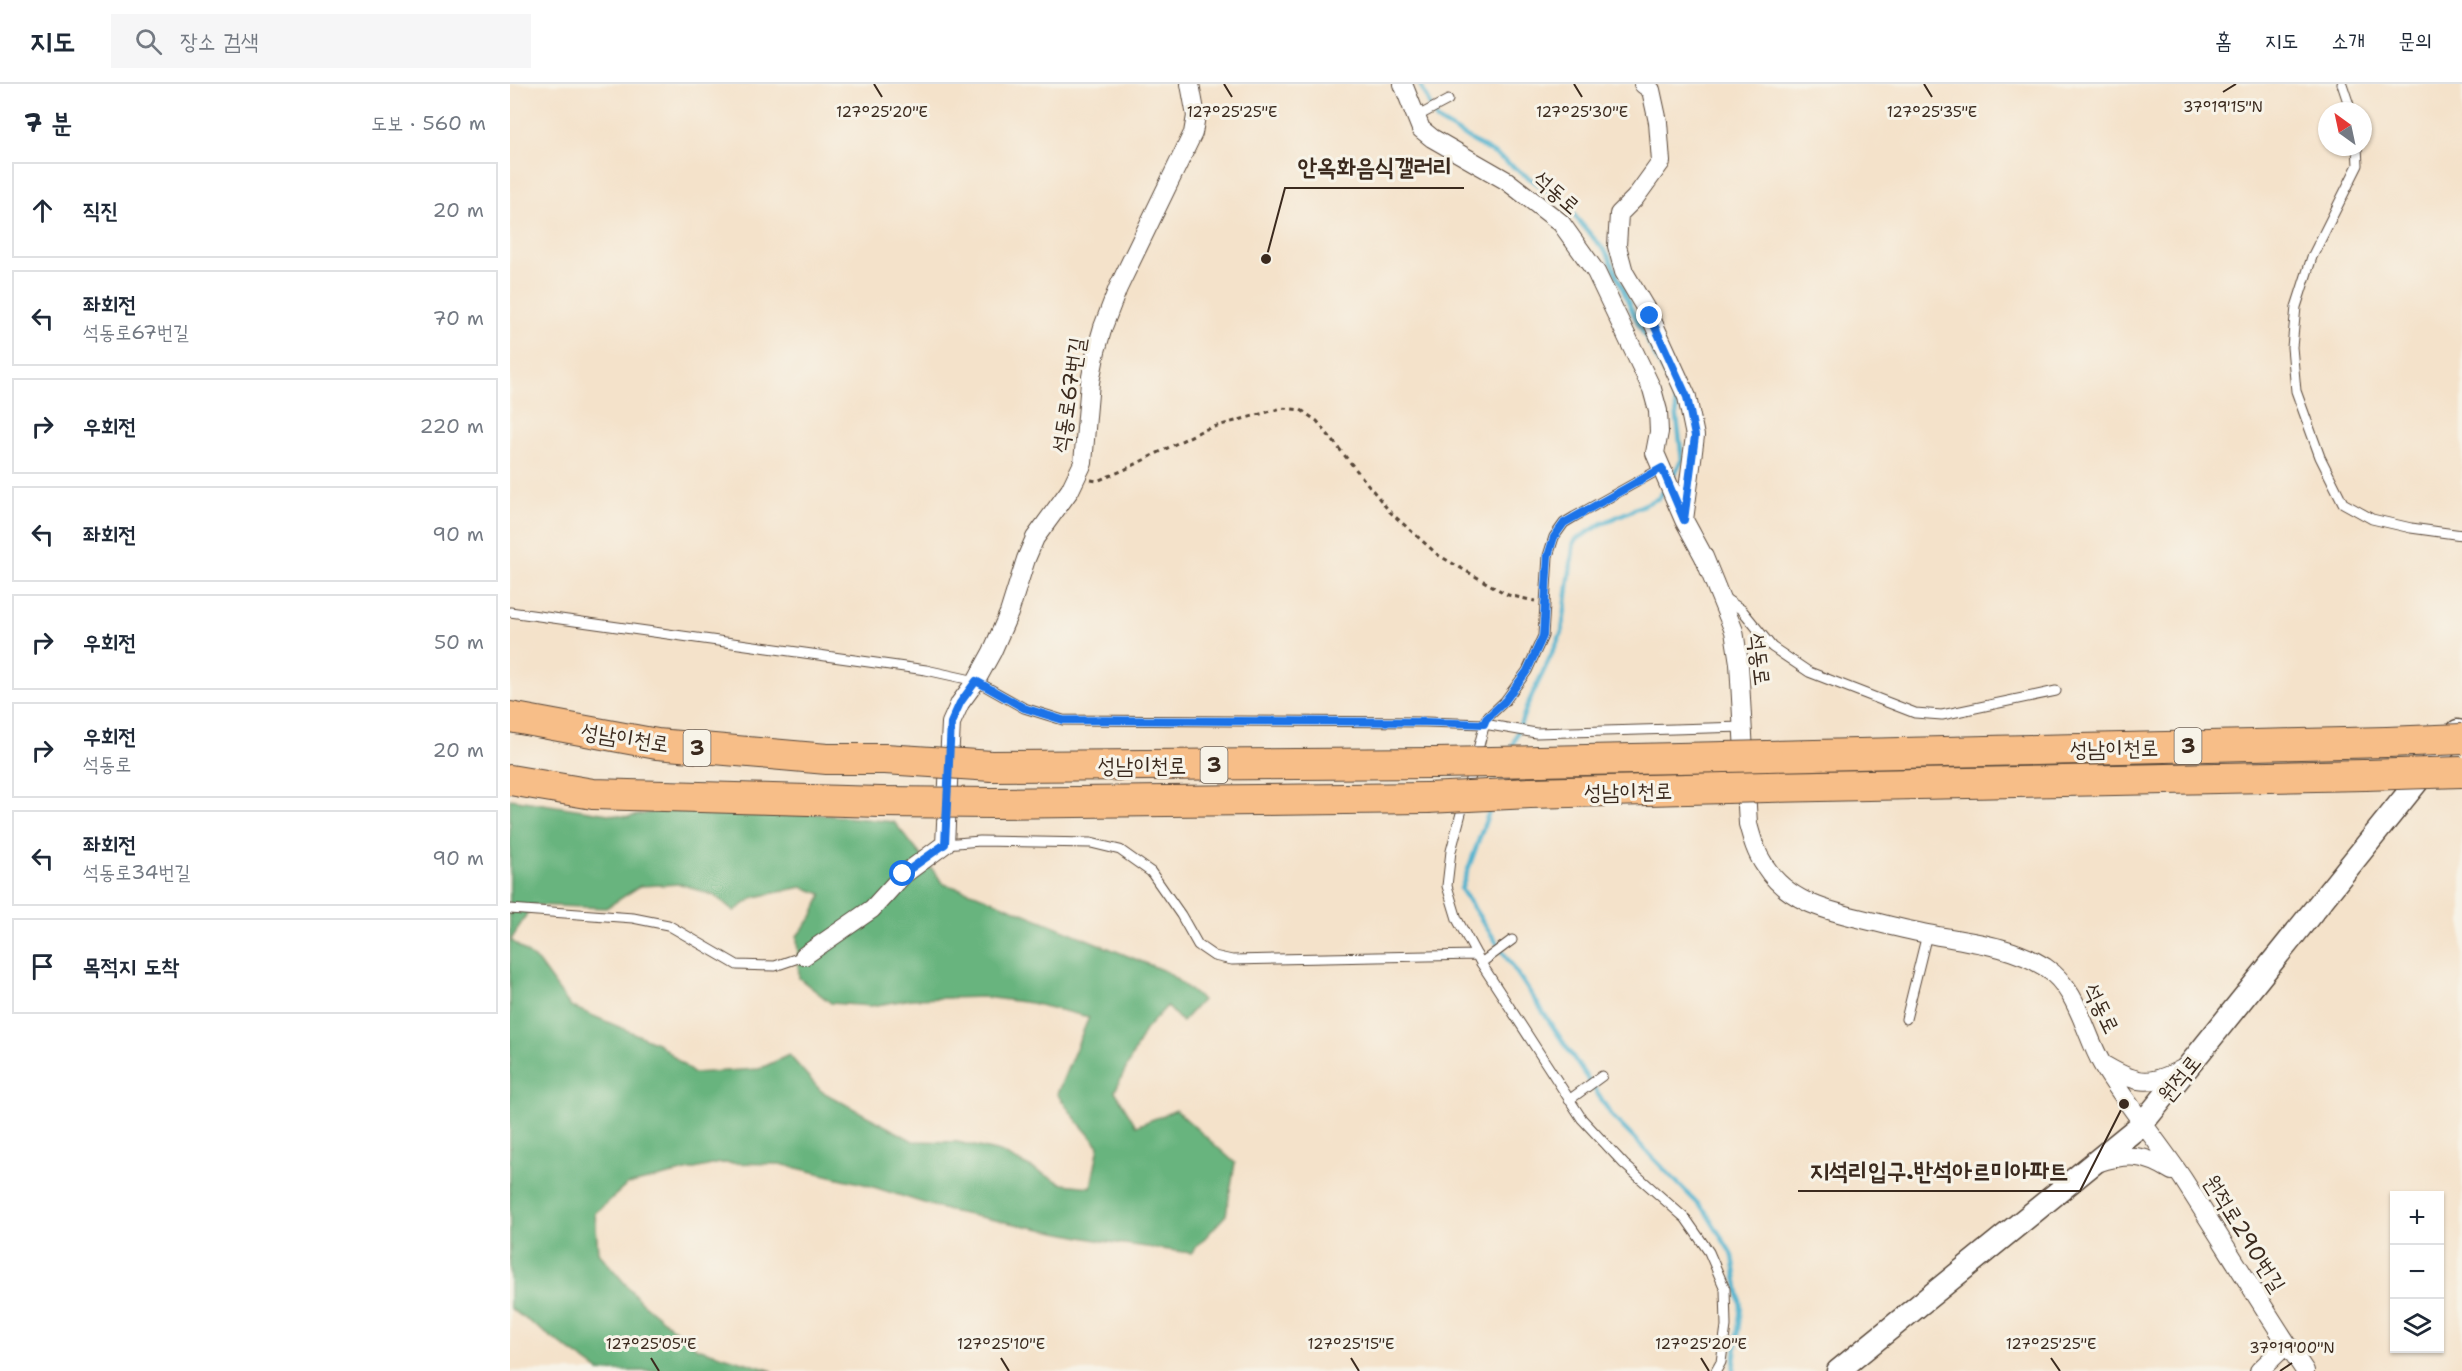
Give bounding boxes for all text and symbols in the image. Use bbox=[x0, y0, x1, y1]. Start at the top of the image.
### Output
search box bbox=[111, 14, 531, 68]
text: 지도 bbox=[30, 22, 75, 60]
icon: search bbox=[132, 25, 165, 58]
text: 장소 검색 bbox=[180, 27, 258, 56]
text: 홈 bbox=[2215, 27, 2232, 55]
text: 지도 bbox=[2265, 27, 2298, 55]
text: 소개 bbox=[2331, 27, 2365, 55]
text: 문의 bbox=[2398, 27, 2432, 55]
text: 37°19'15"N bbox=[2183, 97, 2263, 117]
text: 127°25'20"E bbox=[836, 102, 928, 122]
text: 127°25'25"E bbox=[1187, 102, 1277, 122]
text: 127°25'30"E bbox=[1536, 102, 1628, 122]
text: 127°25'35"E bbox=[1887, 102, 1977, 122]
north arrow bbox=[2318, 102, 2372, 156]
text: 7 분 bbox=[24, 105, 72, 140]
text: 도보 · 560 m bbox=[371, 110, 486, 136]
callout: 안옥화음식갤러리 bbox=[1285, 146, 1464, 188]
text: 안옥화음식갤러리 bbox=[1298, 151, 1452, 183]
street label: 석동로 bbox=[1527, 164, 1586, 221]
icon: ahead bbox=[26, 194, 59, 227]
text: 직진 bbox=[83, 196, 118, 225]
text: 20 m bbox=[433, 197, 484, 223]
text: 좌회전 bbox=[83, 290, 136, 319]
icon: left bbox=[26, 302, 59, 335]
route end bbox=[1636, 302, 1662, 328]
text: 70 m bbox=[432, 305, 484, 331]
text: 석동로67번길 bbox=[83, 319, 189, 345]
street label: 석동로67번길 bbox=[1045, 335, 1092, 455]
icon: right bbox=[26, 410, 59, 443]
text: 우회전 bbox=[83, 412, 136, 441]
text: 220 m bbox=[420, 413, 484, 439]
icon: left bbox=[26, 518, 59, 551]
text: 좌회전 bbox=[83, 520, 136, 549]
text: 90 m bbox=[432, 521, 484, 547]
icon: right bbox=[26, 626, 59, 659]
text: 우회전 bbox=[83, 628, 136, 657]
text: 50 m bbox=[434, 629, 484, 655]
street label: 석동로 bbox=[1742, 631, 1777, 687]
street label: 성남이천로 bbox=[579, 716, 671, 759]
text: 우회전 bbox=[83, 722, 136, 751]
road number: 3 bbox=[2174, 728, 2202, 764]
road number: 3 bbox=[684, 730, 711, 766]
street label: 성남이천로 bbox=[2070, 733, 2159, 764]
icon: right bbox=[26, 734, 59, 767]
text: 20 m bbox=[433, 737, 484, 763]
road number: 3 bbox=[1200, 747, 1228, 783]
text: 석동로 bbox=[83, 751, 131, 777]
street label: 성남이천로 bbox=[1098, 751, 1186, 780]
street label: 성남이천로 bbox=[1584, 776, 1673, 807]
text: 좌회전 bbox=[83, 830, 136, 859]
icon: left bbox=[26, 842, 59, 875]
text: 90 m bbox=[432, 845, 484, 871]
text: 석동로34번길 bbox=[83, 859, 191, 885]
route start bbox=[889, 860, 915, 886]
icon: arrive bbox=[26, 950, 59, 983]
text: 목적지 도착 bbox=[83, 952, 179, 981]
street label: 석동로 bbox=[2077, 978, 2126, 1038]
street label: 원적로 bbox=[2151, 1049, 2207, 1108]
callout: 지석리입구.반석아르미아파트 bbox=[1798, 1149, 2080, 1191]
text: 지석리입구.반석아르미아파트 bbox=[1810, 1155, 2068, 1187]
street label: 원적로290번길 bbox=[2197, 1169, 2292, 1298]
map controls bbox=[2390, 1191, 2444, 1353]
button: + bbox=[2390, 1191, 2444, 1245]
button: − bbox=[2390, 1245, 2444, 1299]
button: layers bbox=[2390, 1299, 2444, 1353]
text: 127°25'05"E bbox=[606, 1334, 696, 1354]
text: 127°25'10"E bbox=[957, 1334, 1045, 1354]
text: 127°25'15"E bbox=[1308, 1334, 1394, 1354]
text: 127°25'20"E bbox=[1655, 1334, 1747, 1354]
text: 127°25'25"E bbox=[2006, 1334, 2096, 1354]
text: 37°19'00"N bbox=[2249, 1338, 2335, 1358]

